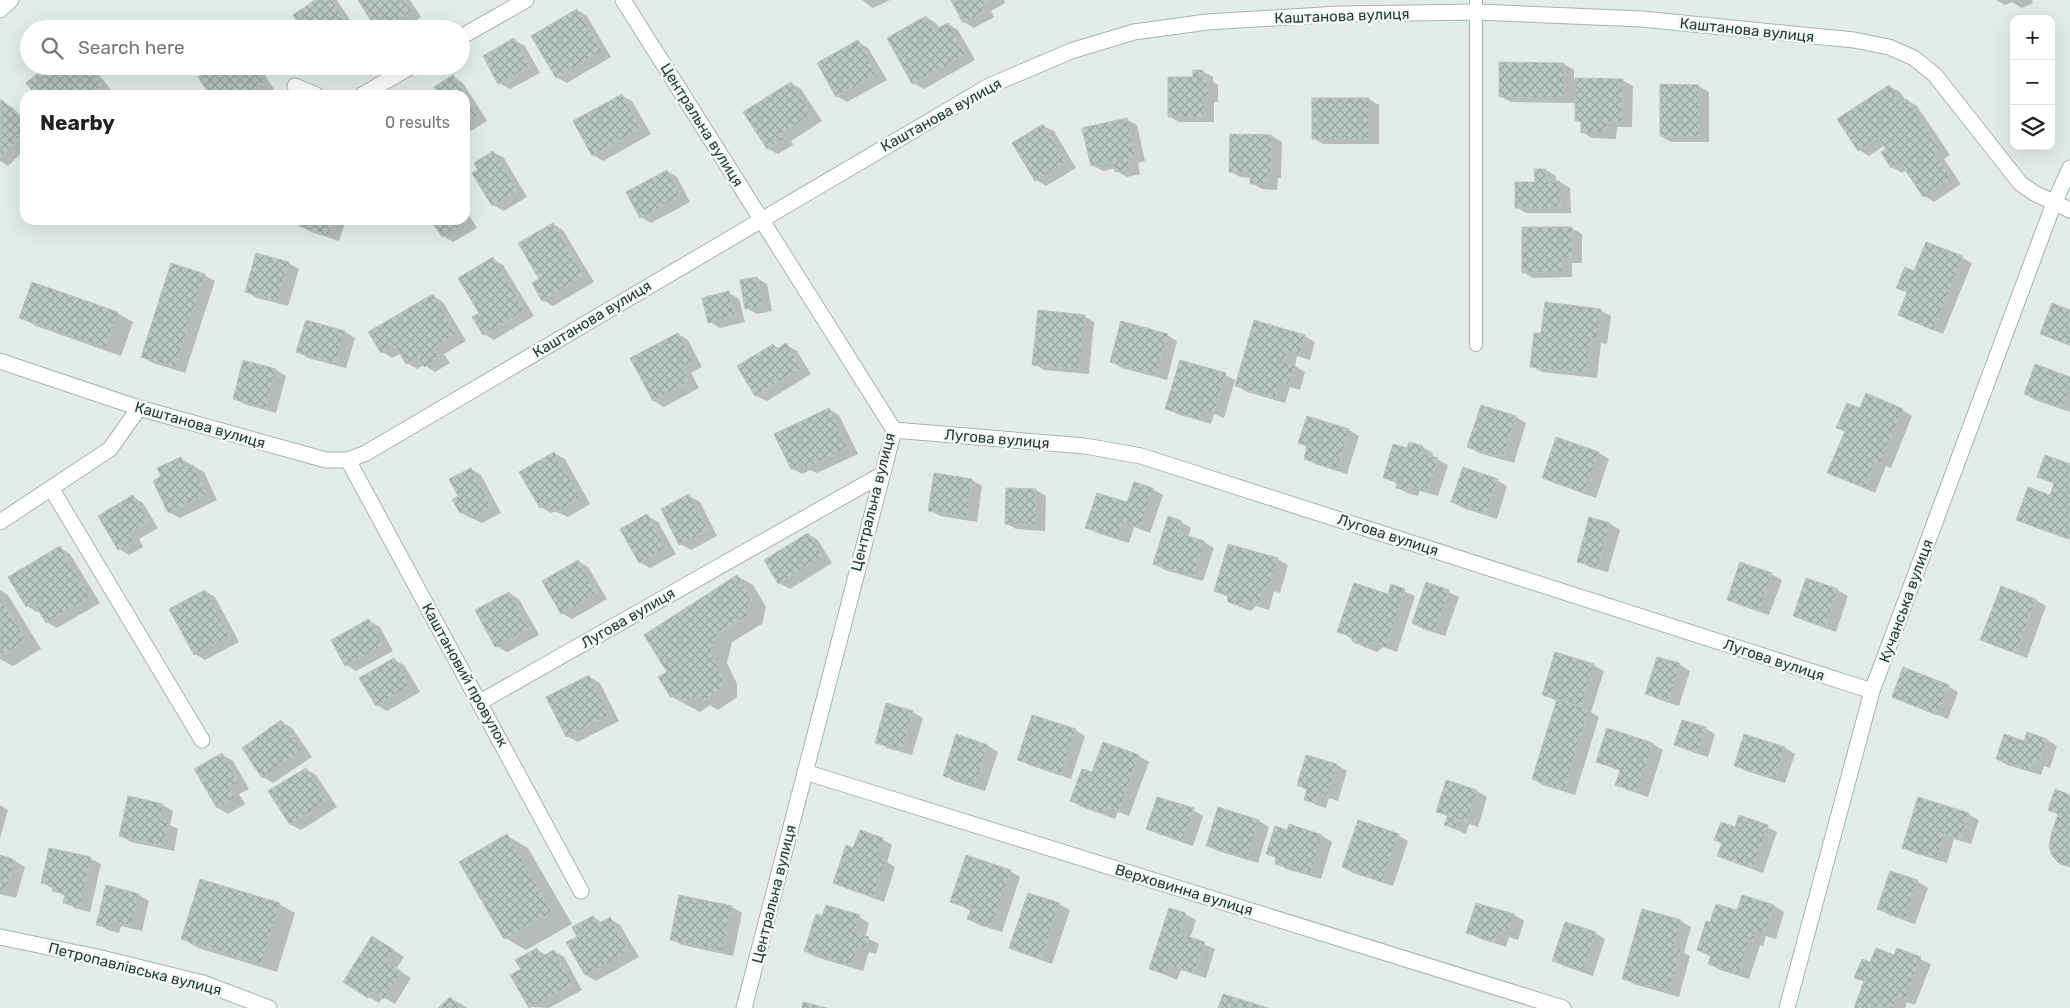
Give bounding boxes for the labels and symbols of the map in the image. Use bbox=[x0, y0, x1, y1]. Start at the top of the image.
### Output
street label: Каштанова вулиця bbox=[1274, 5, 1410, 27]
street label: Каштанова вулиця bbox=[1679, 14, 1815, 46]
street label: Центральна вулиця bbox=[657, 60, 747, 190]
street label: Каштанова вулиця bbox=[878, 74, 1004, 156]
street label: Каштанова вулиця bbox=[529, 276, 655, 362]
street label: Каштанова вулиця bbox=[133, 398, 267, 452]
street label: Лугова вулиця bbox=[944, 425, 1050, 453]
street label: Центральна вулиця bbox=[847, 431, 899, 573]
street label: Лугова вулиця bbox=[1335, 510, 1441, 560]
street label: Кучанська вулиця bbox=[1875, 537, 1937, 665]
street label: Лугова вулиця bbox=[578, 584, 678, 652]
street label: Каштановий провулок bbox=[418, 600, 512, 750]
street label: Лугова вулиця bbox=[1721, 635, 1827, 685]
street label: Центральна вулиця bbox=[748, 823, 800, 965]
street label: Верховинна вулиця bbox=[1113, 860, 1255, 920]
street label: Петропавлівська вулиця bbox=[47, 939, 223, 999]

